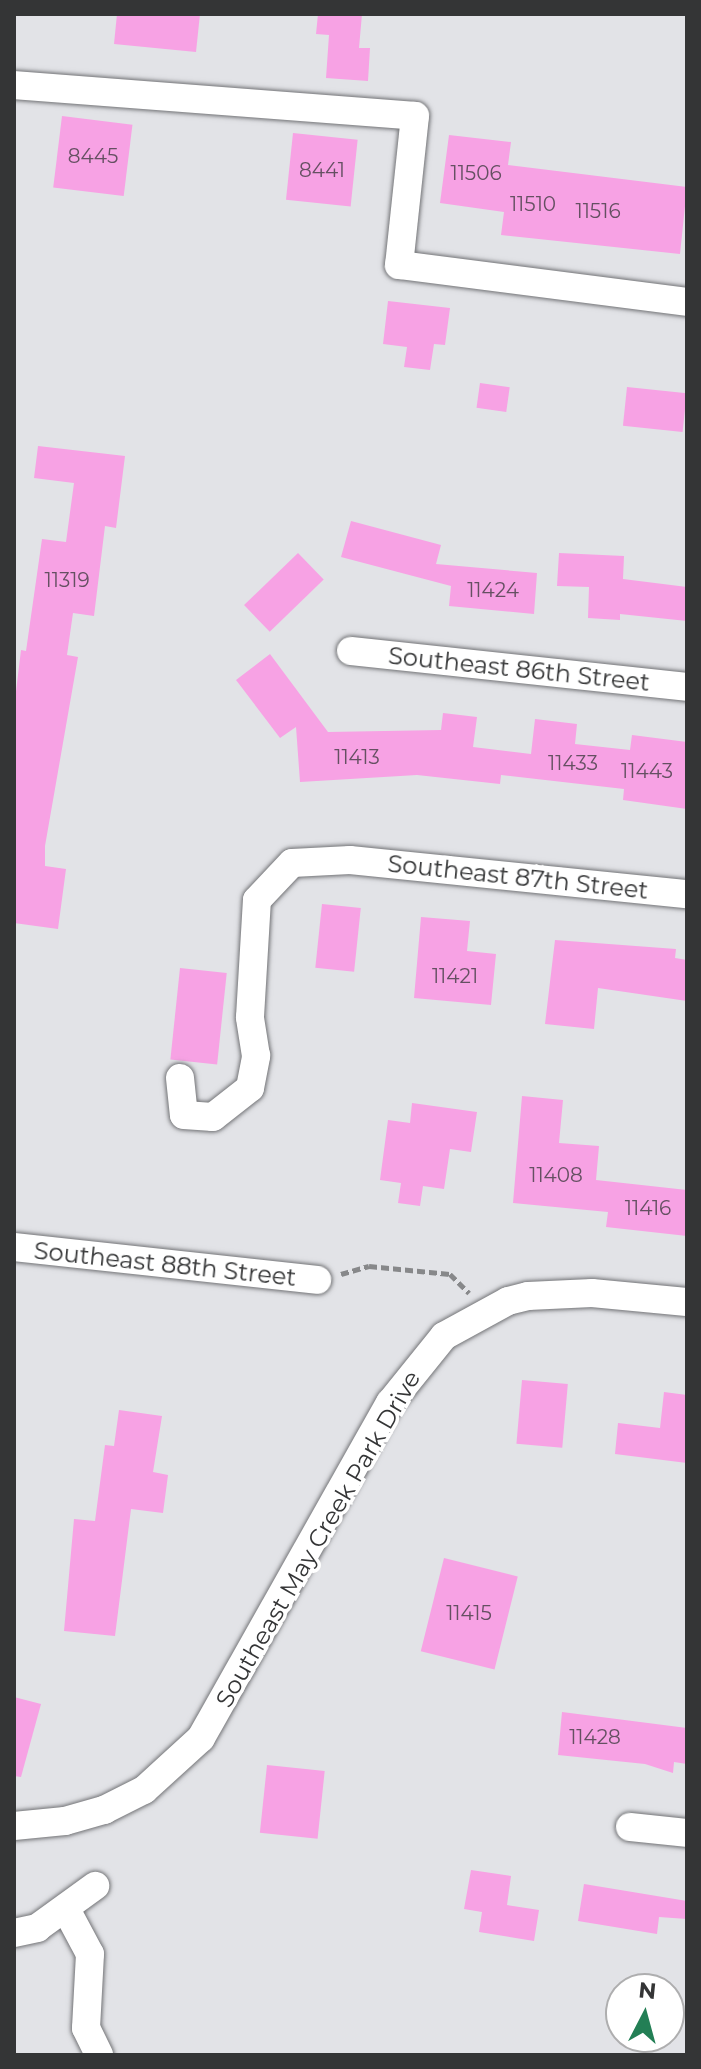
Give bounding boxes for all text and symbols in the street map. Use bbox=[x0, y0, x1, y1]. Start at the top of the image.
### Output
house number: 8445 bbox=[68, 144, 118, 168]
house number: 8441 bbox=[299, 158, 345, 182]
house number: 11506 bbox=[450, 161, 502, 185]
house number: 11510 bbox=[510, 192, 556, 216]
house number: 11516 bbox=[575, 199, 621, 223]
house number: 11319 bbox=[44, 568, 90, 592]
house number: 11424 bbox=[467, 578, 519, 602]
street label: Southeast 86th Street bbox=[387, 641, 651, 697]
house number: 11413 bbox=[334, 745, 380, 769]
house number: 11433 bbox=[548, 751, 598, 775]
house number: 11443 bbox=[621, 759, 673, 783]
street label: Southeast 87th Street bbox=[386, 849, 650, 905]
house number: 11421 bbox=[432, 964, 478, 988]
house number: 11408 bbox=[529, 1163, 583, 1187]
house number: 11416 bbox=[625, 1196, 671, 1220]
street label: Southeast 88th Street bbox=[33, 1236, 297, 1292]
street label: Southeast May Creek Park Drive bbox=[210, 1366, 426, 1712]
house number: 11415 bbox=[446, 1601, 492, 1625]
house number: 11428 bbox=[569, 1725, 621, 1749]
north arrow bbox=[605, 1973, 685, 2053]
text: N bbox=[637, 1976, 658, 2005]

